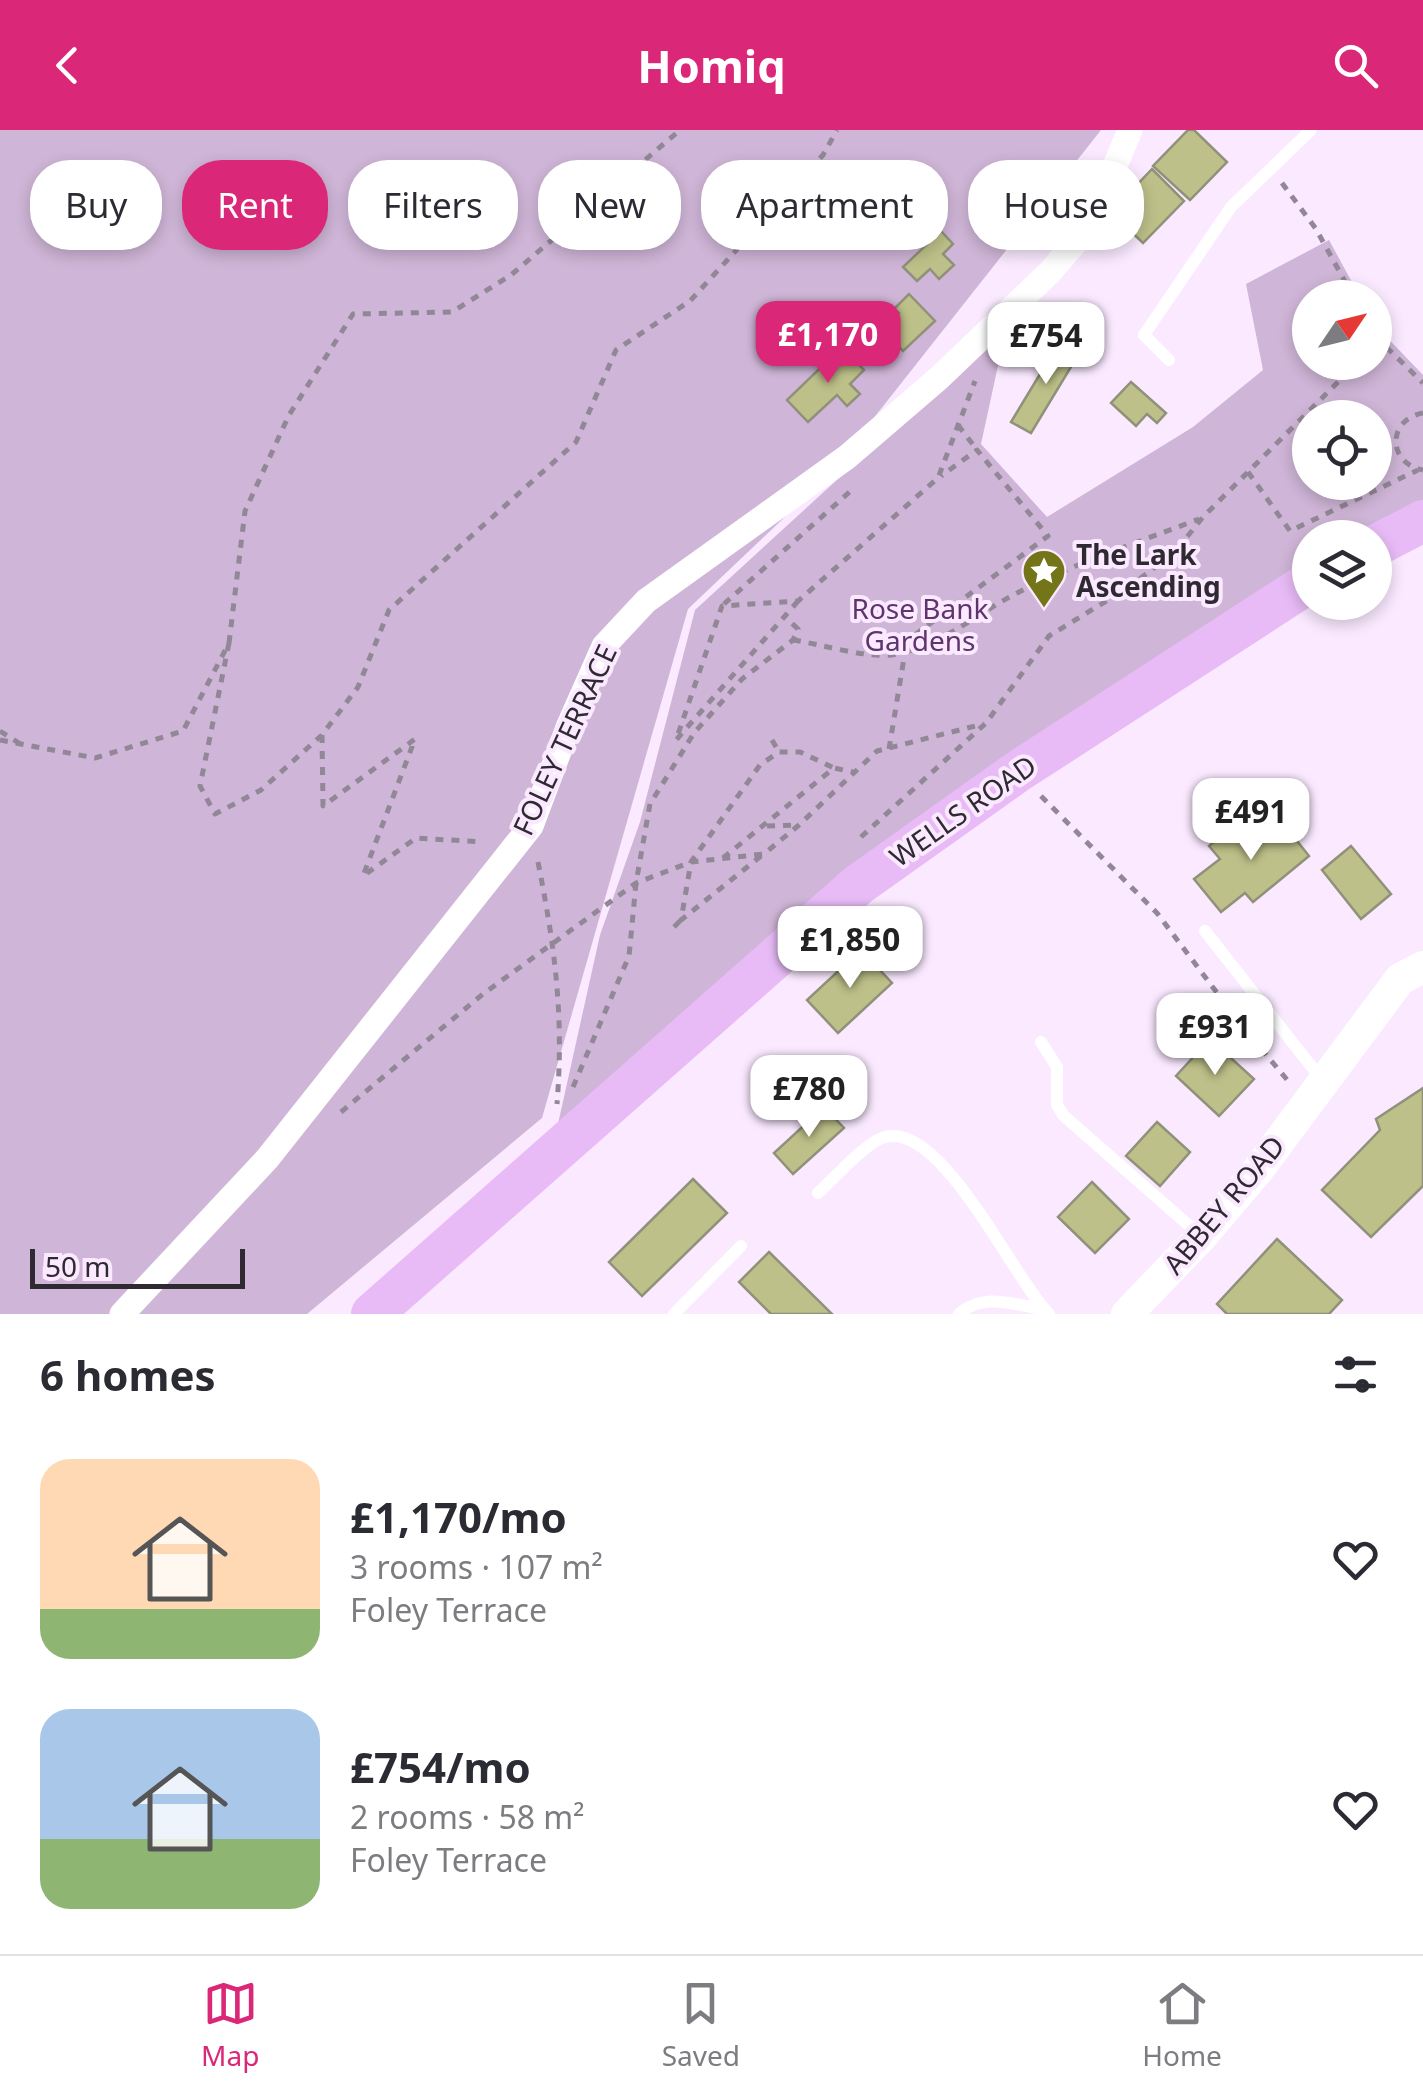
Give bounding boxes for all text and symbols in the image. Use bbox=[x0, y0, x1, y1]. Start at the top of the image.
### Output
text: Homiq bbox=[637, 35, 786, 96]
icon: back bbox=[40, 38, 95, 93]
icon: search bbox=[1328, 38, 1383, 93]
chip: Buy bbox=[30, 160, 162, 250]
chip: Rent bbox=[182, 160, 328, 250]
chip: Filters bbox=[348, 160, 518, 250]
chip: New bbox=[538, 160, 681, 250]
chip: Apartment bbox=[701, 160, 948, 250]
chip: House bbox=[968, 160, 1144, 250]
north arrow bbox=[1292, 280, 1392, 380]
map controls bbox=[1292, 280, 1392, 620]
pin: £1,170 bbox=[747, 301, 909, 386]
pin: £754 bbox=[987, 302, 1105, 387]
text: £1,170 bbox=[778, 312, 878, 355]
text: £754 bbox=[1009, 313, 1083, 356]
button: locate bbox=[1292, 400, 1392, 500]
button: layers bbox=[1292, 520, 1392, 620]
place label: The Lark Ascending bbox=[1076, 535, 1221, 605]
place icon: The Lark Ascending bbox=[1021, 548, 1067, 609]
park label: Rose Bank Gardens bbox=[851, 589, 989, 659]
street label: FOLEY TERRACE bbox=[503, 638, 625, 841]
street label: WELLS ROAD bbox=[882, 746, 1043, 875]
pin: £491 bbox=[1192, 778, 1310, 863]
text: £491 bbox=[1214, 789, 1288, 832]
pin: £1,850 bbox=[769, 906, 931, 991]
text: £1,850 bbox=[800, 917, 900, 960]
pin: £931 bbox=[1156, 993, 1274, 1078]
text: £931 bbox=[1178, 1004, 1252, 1047]
pin: £780 bbox=[750, 1055, 868, 1140]
text: £780 bbox=[772, 1066, 846, 1109]
street label: ABBEY ROAD bbox=[1154, 1127, 1292, 1282]
scale bar bbox=[30, 1244, 245, 1288]
text: 50 m bbox=[45, 1247, 111, 1285]
text: 6 homes bbox=[40, 1346, 216, 1403]
icon: filters bbox=[1328, 1347, 1383, 1402]
text: £1,170/mo bbox=[350, 1488, 567, 1545]
icon: home bbox=[120, 1499, 240, 1619]
icon: heart bbox=[1328, 1532, 1383, 1587]
text: 3 rooms · 107 m² bbox=[350, 1545, 603, 1588]
text: Foley Terrace bbox=[350, 1588, 547, 1631]
text: £754/mo bbox=[350, 1738, 531, 1795]
icon: home bbox=[120, 1749, 240, 1869]
icon: heart bbox=[1328, 1782, 1383, 1837]
text: 2 rooms · 58 m² bbox=[350, 1795, 584, 1838]
text: Foley Terrace bbox=[350, 1838, 547, 1881]
tab: Map bbox=[201, 1976, 259, 2074]
tab: Saved bbox=[662, 1976, 740, 2074]
tab: Home bbox=[1142, 1976, 1222, 2074]

